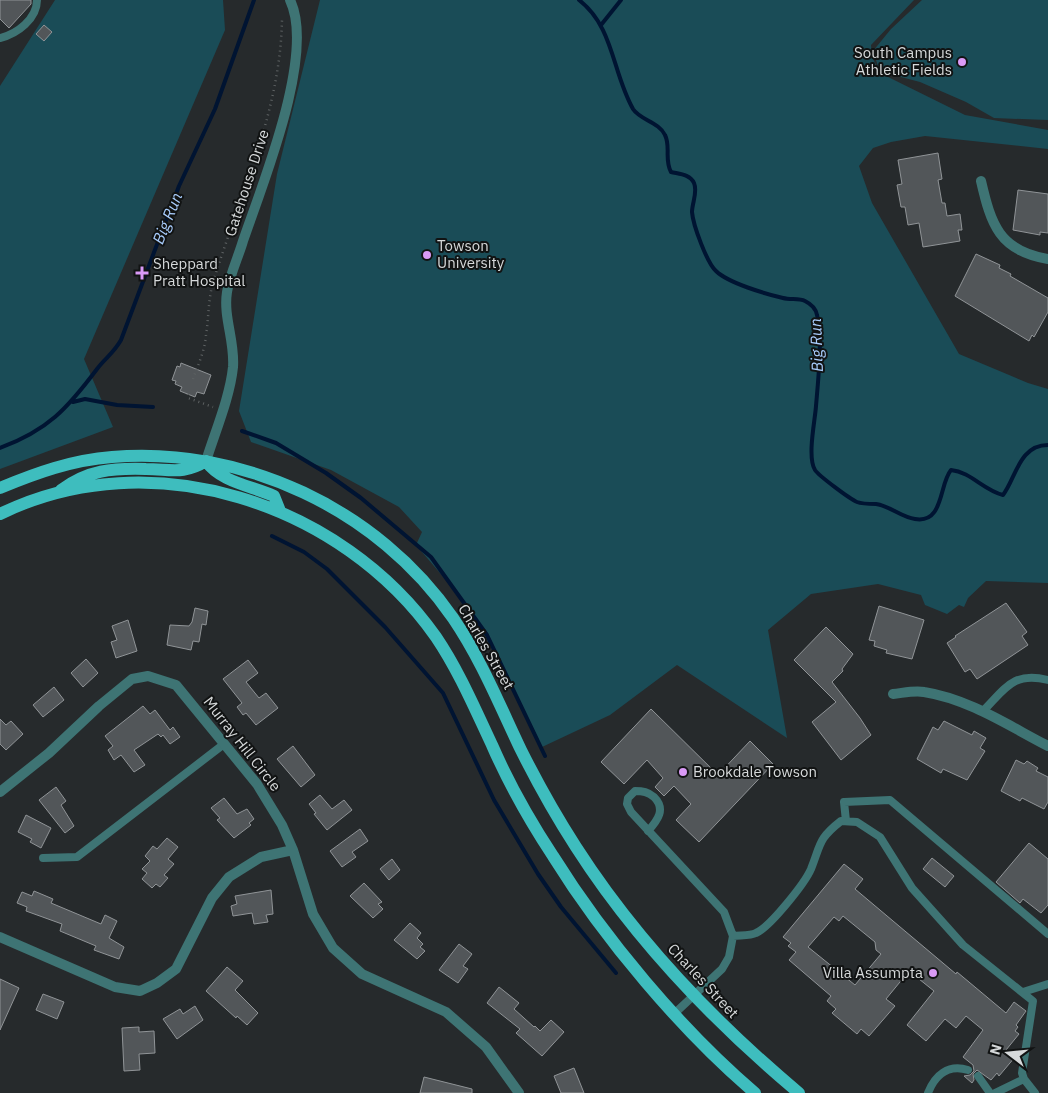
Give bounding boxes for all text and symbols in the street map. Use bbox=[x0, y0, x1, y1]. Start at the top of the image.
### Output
place label: South Campus Athletic Fields bbox=[854, 43, 952, 79]
marker: South Campus Athletic Fields bbox=[956, 56, 968, 68]
street label: Gatehouse Drive bbox=[220, 127, 273, 239]
water label: Big Run bbox=[148, 189, 186, 247]
place label: Towson University bbox=[437, 236, 505, 272]
marker: Towson University bbox=[421, 249, 433, 261]
place label: Sheppard Pratt Hospital bbox=[153, 254, 245, 290]
marker: Sheppard Pratt Hospital bbox=[135, 266, 149, 280]
water label: Big Run bbox=[805, 318, 827, 372]
street label: Charles Street bbox=[454, 601, 519, 693]
street label: Murray Hill Circle bbox=[200, 693, 285, 795]
place label: Brookdale Towson bbox=[693, 762, 817, 781]
marker: Brookdale Towson bbox=[677, 766, 689, 778]
street label: Charles Street bbox=[664, 939, 743, 1022]
place label: Villa Assumpta bbox=[823, 963, 923, 982]
marker: Villa Assumpta bbox=[927, 967, 939, 979]
north arrow bbox=[983, 1028, 1033, 1078]
text: N bbox=[985, 1042, 1006, 1057]

